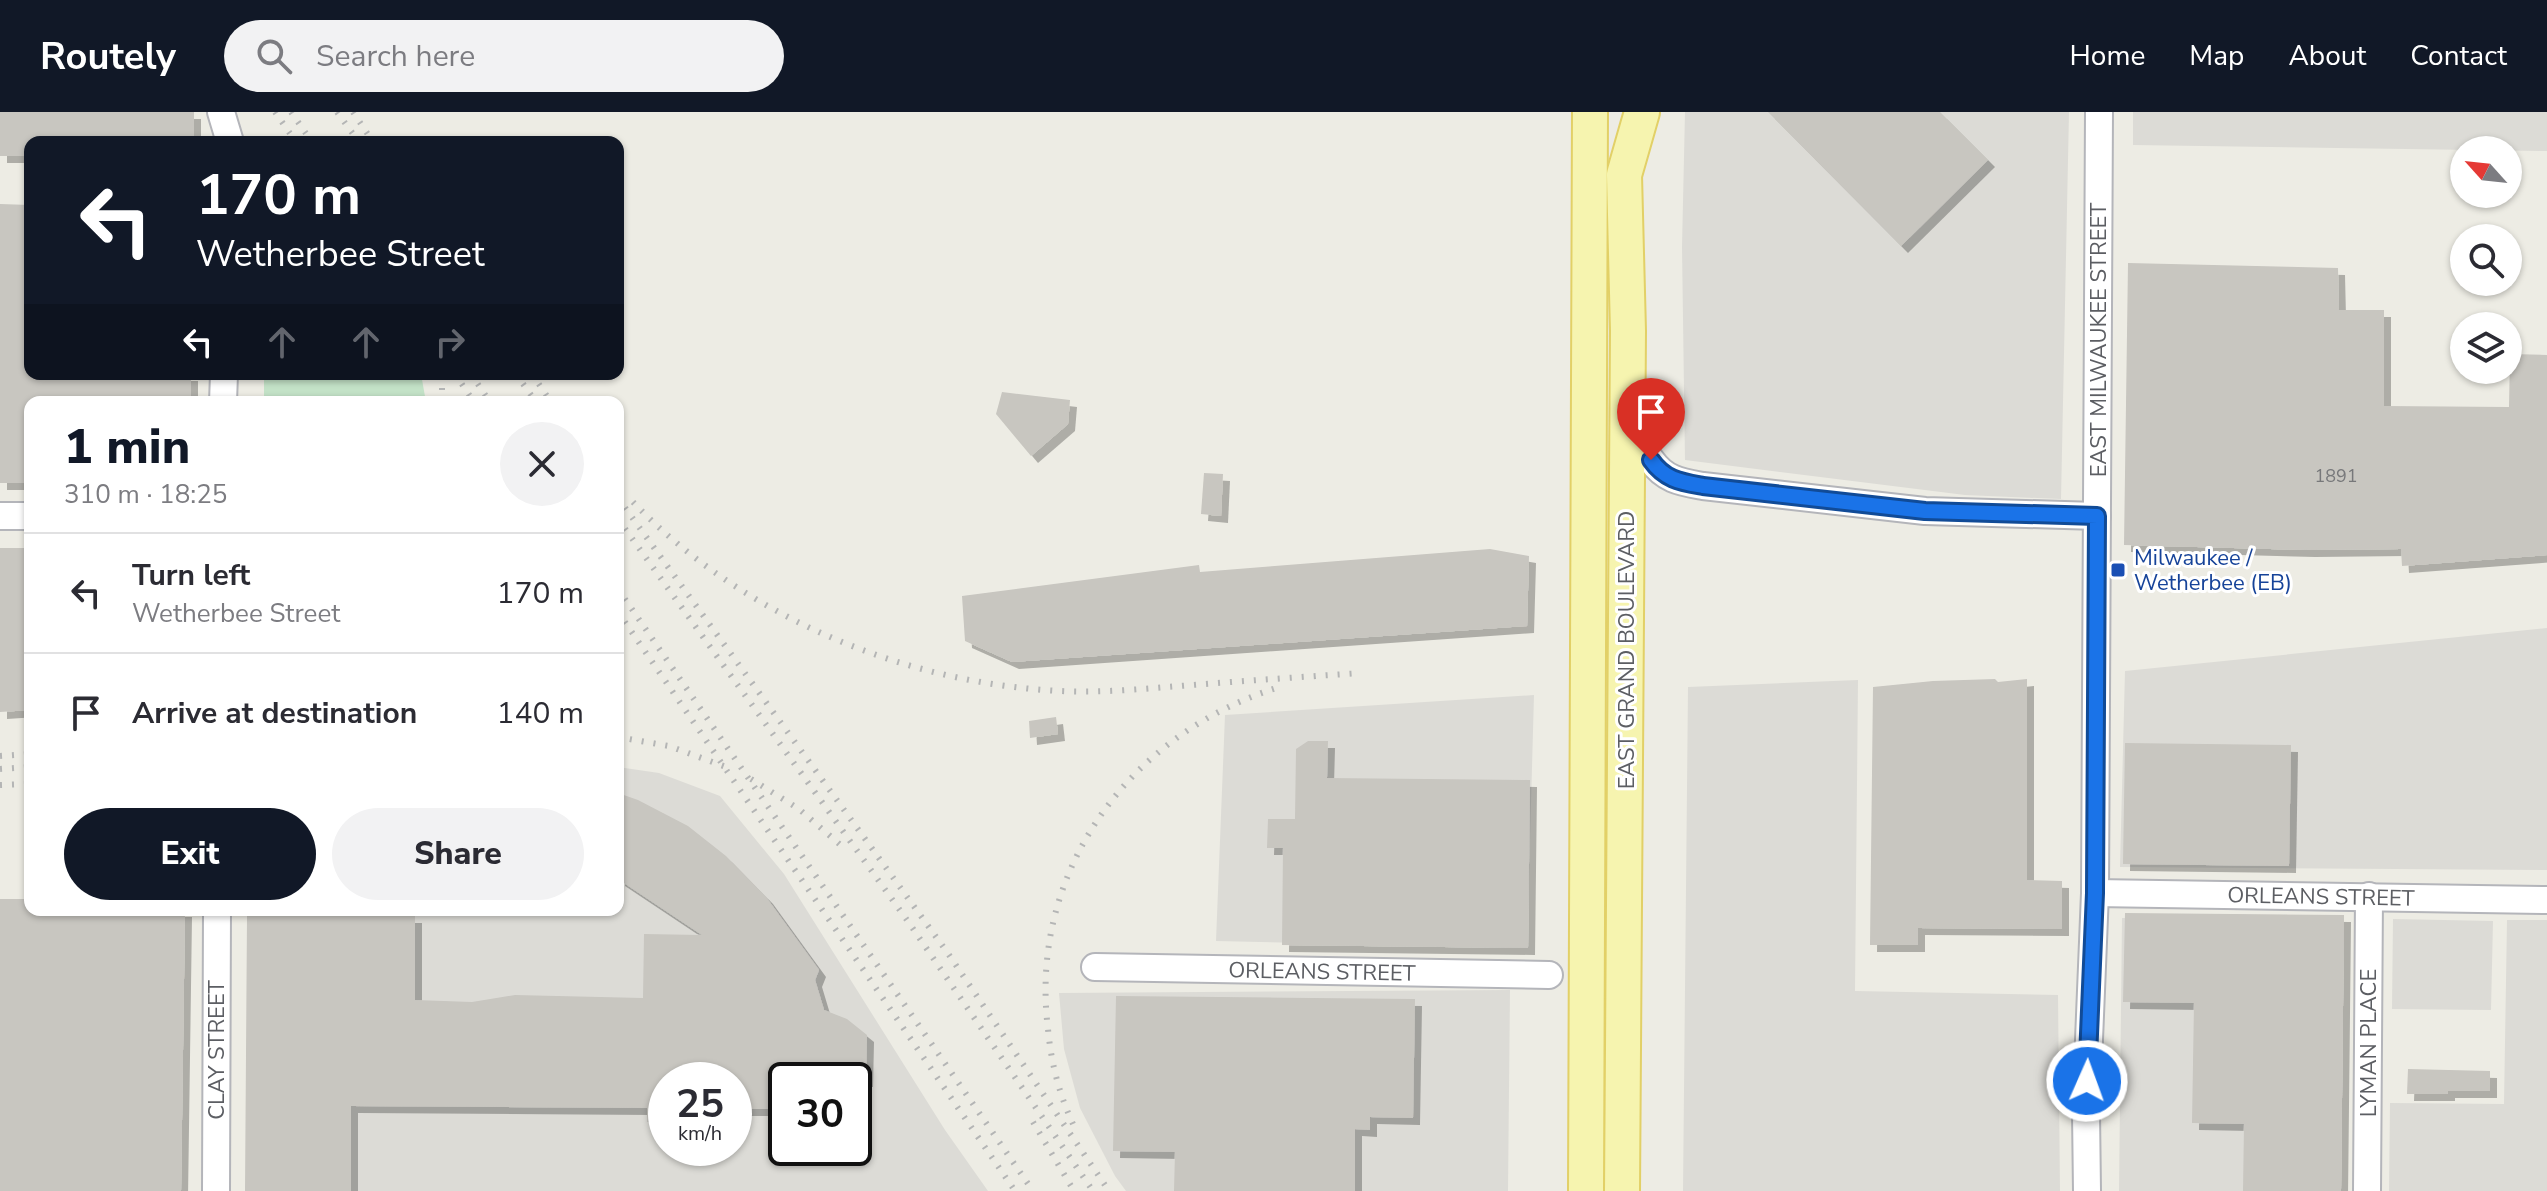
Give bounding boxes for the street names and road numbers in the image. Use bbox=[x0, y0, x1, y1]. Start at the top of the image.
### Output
street label: EAST MILWAUKEE STREET bbox=[2084, 202, 2114, 477]
street label: EAST GRAND BOULEVARD bbox=[1612, 511, 1642, 789]
street label: ORLEANS STREET bbox=[2227, 880, 2416, 914]
street label: ORLEANS STREET bbox=[1228, 955, 1417, 989]
street label: LYMAN PLACE bbox=[2354, 969, 2384, 1117]
street label: CLAY STREET bbox=[202, 980, 232, 1120]

